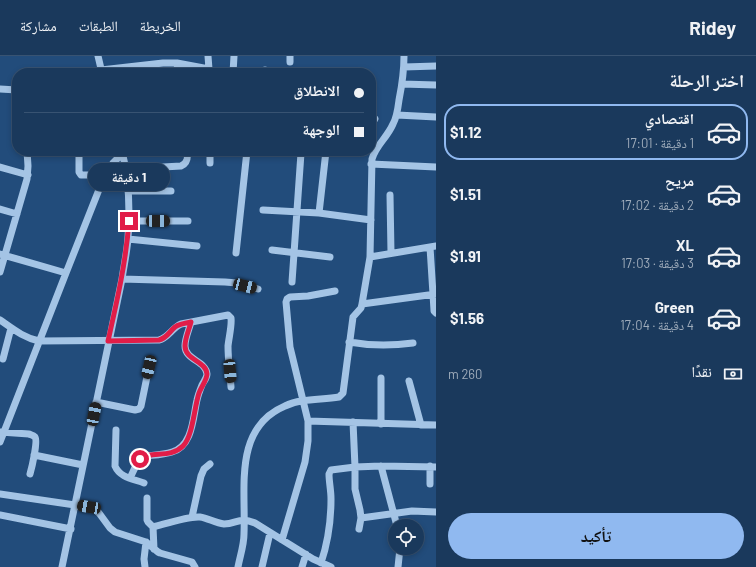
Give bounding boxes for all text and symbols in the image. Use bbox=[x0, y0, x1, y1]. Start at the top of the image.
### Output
text: Ridey bbox=[689, 16, 736, 39]
text: مشاركة bbox=[20, 17, 57, 34]
text: الطبقات bbox=[79, 17, 118, 34]
text: الخريطة bbox=[140, 17, 181, 34]
text: اختر الرحلة bbox=[669, 69, 744, 91]
text: الانطلاق bbox=[294, 81, 340, 99]
text: اقتصادي bbox=[645, 109, 694, 127]
icon: car bbox=[706, 114, 742, 150]
text: الوجهة bbox=[302, 120, 340, 138]
text: $1.12 bbox=[450, 123, 482, 141]
text: 1 دقيقة · 17:01 bbox=[626, 135, 694, 151]
callout: 1 دقيقة bbox=[88, 163, 170, 191]
text: 1 دقيقة bbox=[112, 169, 146, 185]
text: مريح bbox=[665, 171, 694, 189]
icon: car bbox=[706, 176, 742, 212]
text: $1.51 bbox=[450, 185, 481, 203]
text: 2 دقيقة · 17:02 bbox=[621, 197, 694, 213]
route end bbox=[120, 212, 138, 230]
car bbox=[146, 215, 170, 227]
text: XL bbox=[676, 236, 694, 254]
icon: car bbox=[706, 238, 742, 274]
text: $1.91 bbox=[450, 247, 481, 265]
text: 3 دقيقة · 17:03 bbox=[621, 255, 694, 271]
car bbox=[232, 277, 258, 295]
text: Green bbox=[655, 298, 694, 316]
icon: car bbox=[706, 300, 742, 336]
text: $1.56 bbox=[450, 309, 484, 327]
text: 4 دقيقة · 17:04 bbox=[620, 317, 694, 333]
car bbox=[140, 354, 158, 380]
car bbox=[223, 359, 237, 383]
text: نقدًا bbox=[691, 362, 712, 380]
icon: cash bbox=[722, 363, 744, 385]
text: 260 m bbox=[448, 366, 482, 382]
car bbox=[86, 401, 102, 427]
route start bbox=[131, 450, 149, 468]
car bbox=[76, 499, 102, 515]
button: تأكيد bbox=[448, 513, 744, 559]
map controls bbox=[388, 519, 424, 555]
button: locate bbox=[388, 519, 424, 555]

